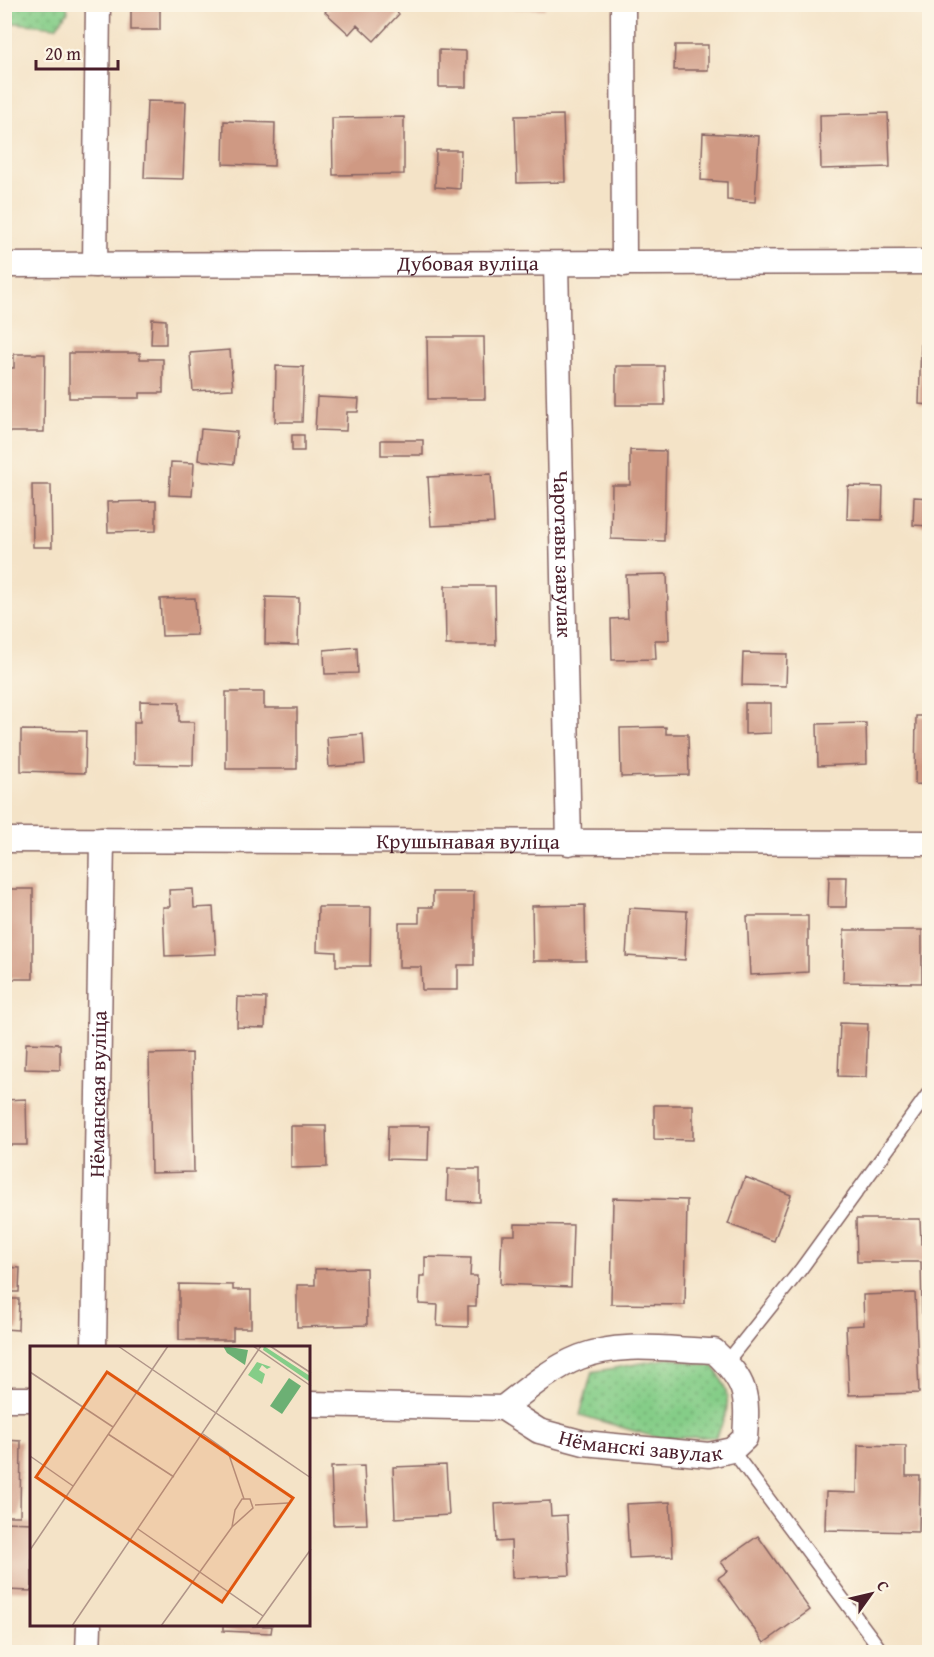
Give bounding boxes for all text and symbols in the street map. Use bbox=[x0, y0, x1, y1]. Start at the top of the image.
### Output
scale bar bbox=[36, 33, 118, 71]
text: 20 m bbox=[45, 40, 81, 67]
street label: Дубовая вуліца bbox=[396, 247, 539, 279]
street label: Чаротавы завулак bbox=[546, 470, 580, 638]
street label: Крушынавая вуліца bbox=[376, 825, 560, 857]
street label: Нёманская вуліца bbox=[81, 1010, 114, 1178]
inset map bbox=[30, 1346, 310, 1627]
street label: Нёманскі завулак bbox=[555, 1421, 725, 1470]
north arrow bbox=[841, 1564, 901, 1624]
text: С bbox=[871, 1575, 896, 1596]

